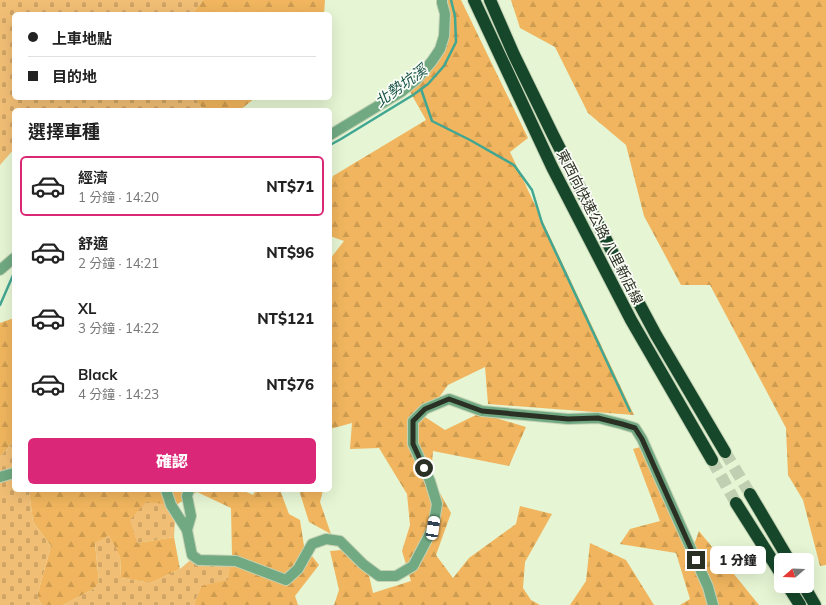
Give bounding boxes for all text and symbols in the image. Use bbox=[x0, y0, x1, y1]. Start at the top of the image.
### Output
text: 上車地點 bbox=[52, 29, 112, 48]
water label: 北勢坑溪 bbox=[371, 59, 432, 111]
text: 目的地 bbox=[52, 67, 97, 86]
text: 選擇車種 bbox=[28, 120, 100, 143]
street label: 東西向快速公路 八里新店線 bbox=[553, 146, 647, 308]
icon: car bbox=[30, 168, 66, 204]
text: 經濟 bbox=[78, 168, 108, 187]
text: NT$71 bbox=[266, 177, 314, 196]
text: 1 分鐘 · 14:20 bbox=[78, 189, 159, 205]
icon: car bbox=[30, 234, 66, 270]
text: 舒適 bbox=[78, 234, 108, 253]
text: NT$96 bbox=[266, 243, 314, 262]
text: 2 分鐘 · 14:21 bbox=[78, 255, 159, 271]
text: XL bbox=[78, 299, 96, 318]
icon: car bbox=[30, 300, 66, 336]
text: NT$121 bbox=[257, 309, 314, 328]
text: 3 分鐘 · 14:22 bbox=[78, 320, 159, 336]
text: Black bbox=[78, 365, 117, 384]
icon: car bbox=[30, 366, 66, 402]
text: NT$76 bbox=[266, 375, 314, 394]
text: 4 分鐘 · 14:23 bbox=[78, 386, 159, 402]
button: 確認 bbox=[28, 438, 316, 484]
route start bbox=[415, 459, 433, 477]
car bbox=[425, 515, 441, 541]
callout: 1 分鐘 bbox=[710, 546, 766, 574]
route end bbox=[687, 551, 705, 569]
text: 1 分鐘 bbox=[719, 552, 757, 568]
north arrow bbox=[774, 553, 814, 593]
map controls bbox=[774, 553, 814, 593]

